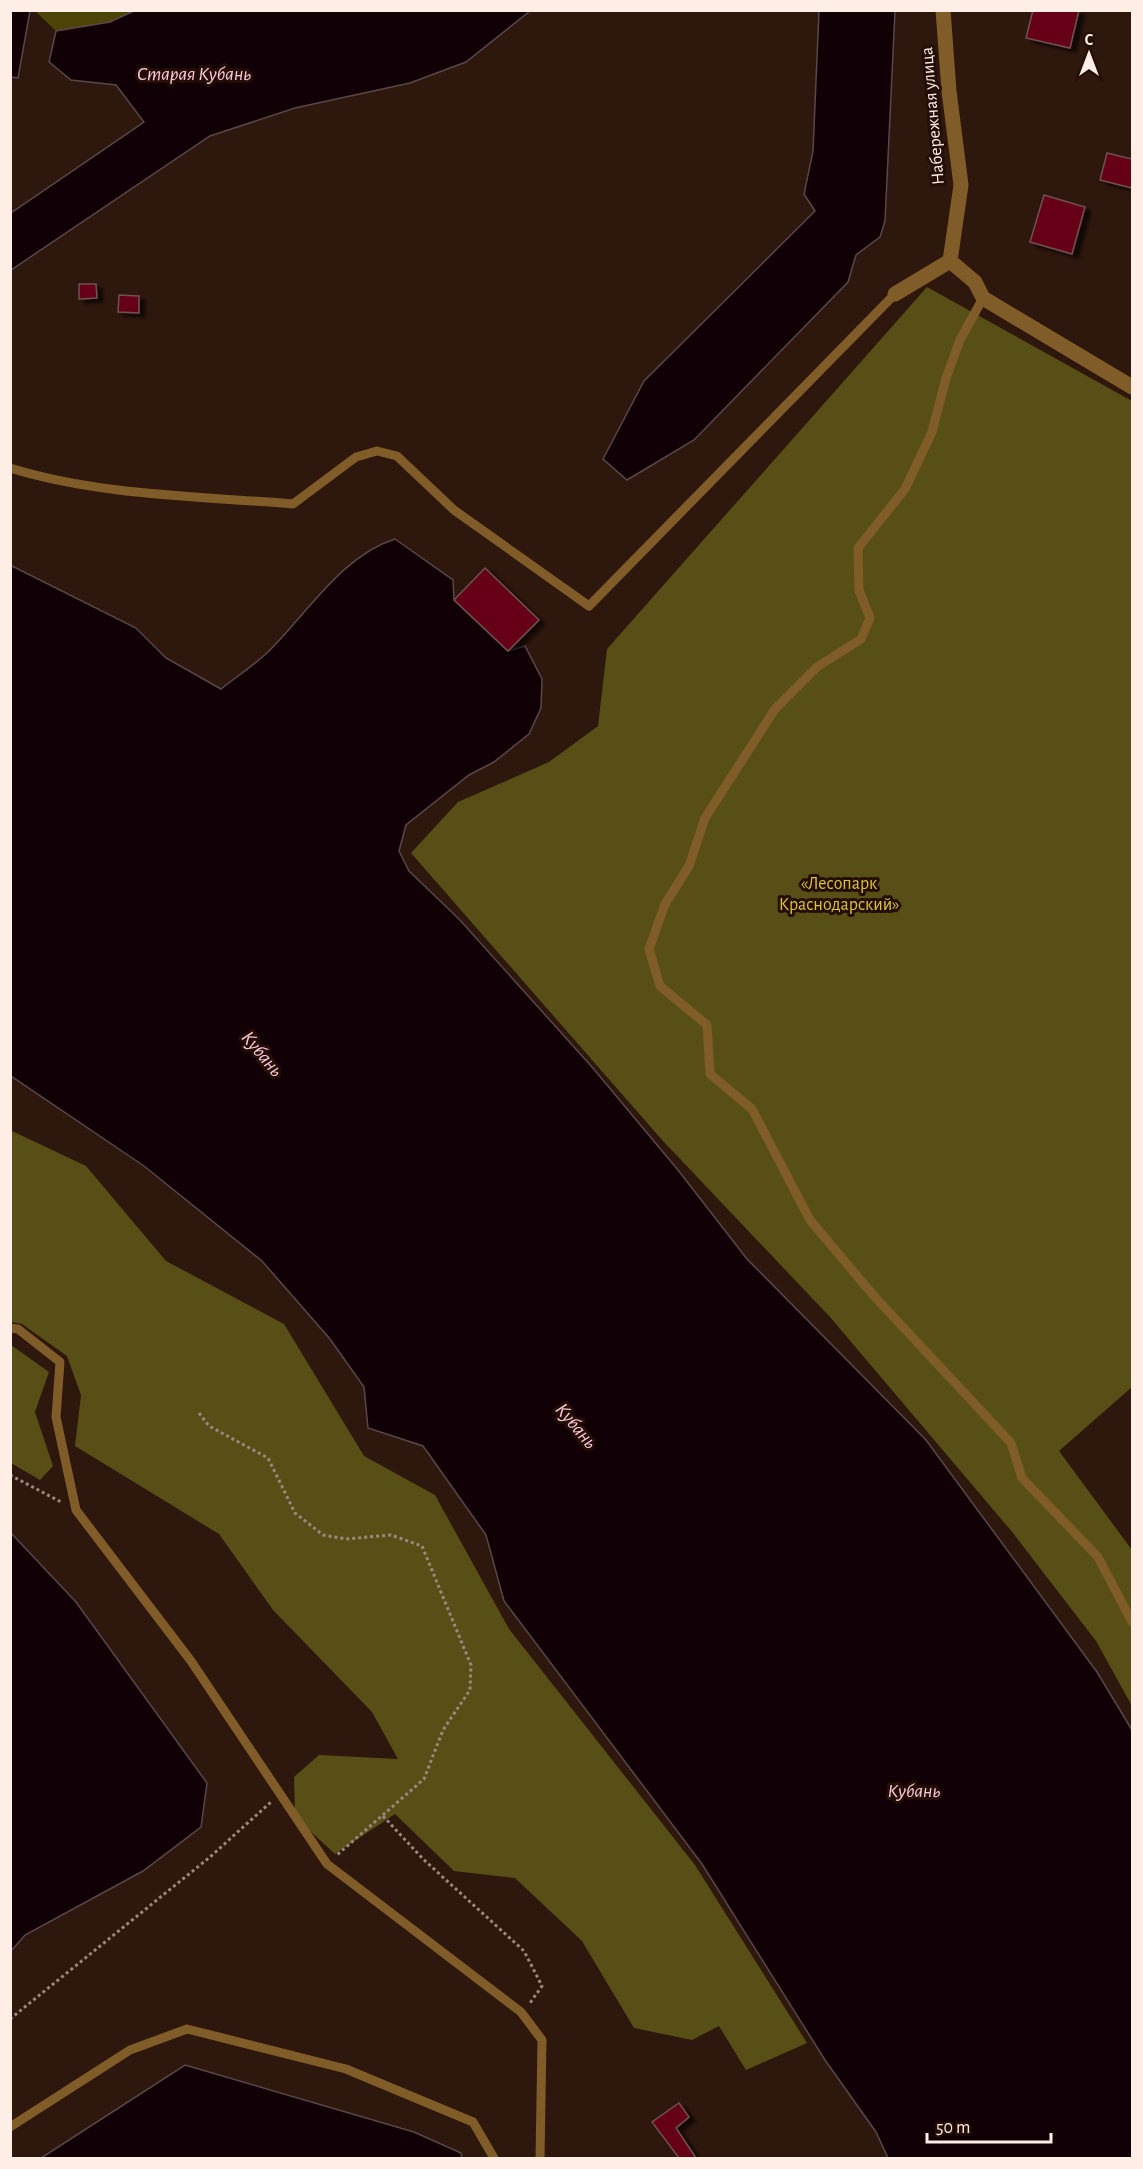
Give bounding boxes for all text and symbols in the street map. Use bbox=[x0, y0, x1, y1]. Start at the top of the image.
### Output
north arrow bbox=[1059, 24, 1119, 84]
text: С bbox=[1085, 32, 1094, 48]
street label: Набережная улица bbox=[917, 46, 948, 186]
water label: Старая Кубань bbox=[137, 64, 251, 84]
park label: «Лесопарк Краснодарский» bbox=[779, 875, 899, 914]
water label: Кубань bbox=[237, 1027, 287, 1081]
water label: Кубань bbox=[551, 1399, 601, 1453]
water label: Кубань bbox=[888, 1781, 940, 1801]
scale bar bbox=[927, 2106, 1052, 2144]
text: 50 m bbox=[936, 2119, 970, 2137]

